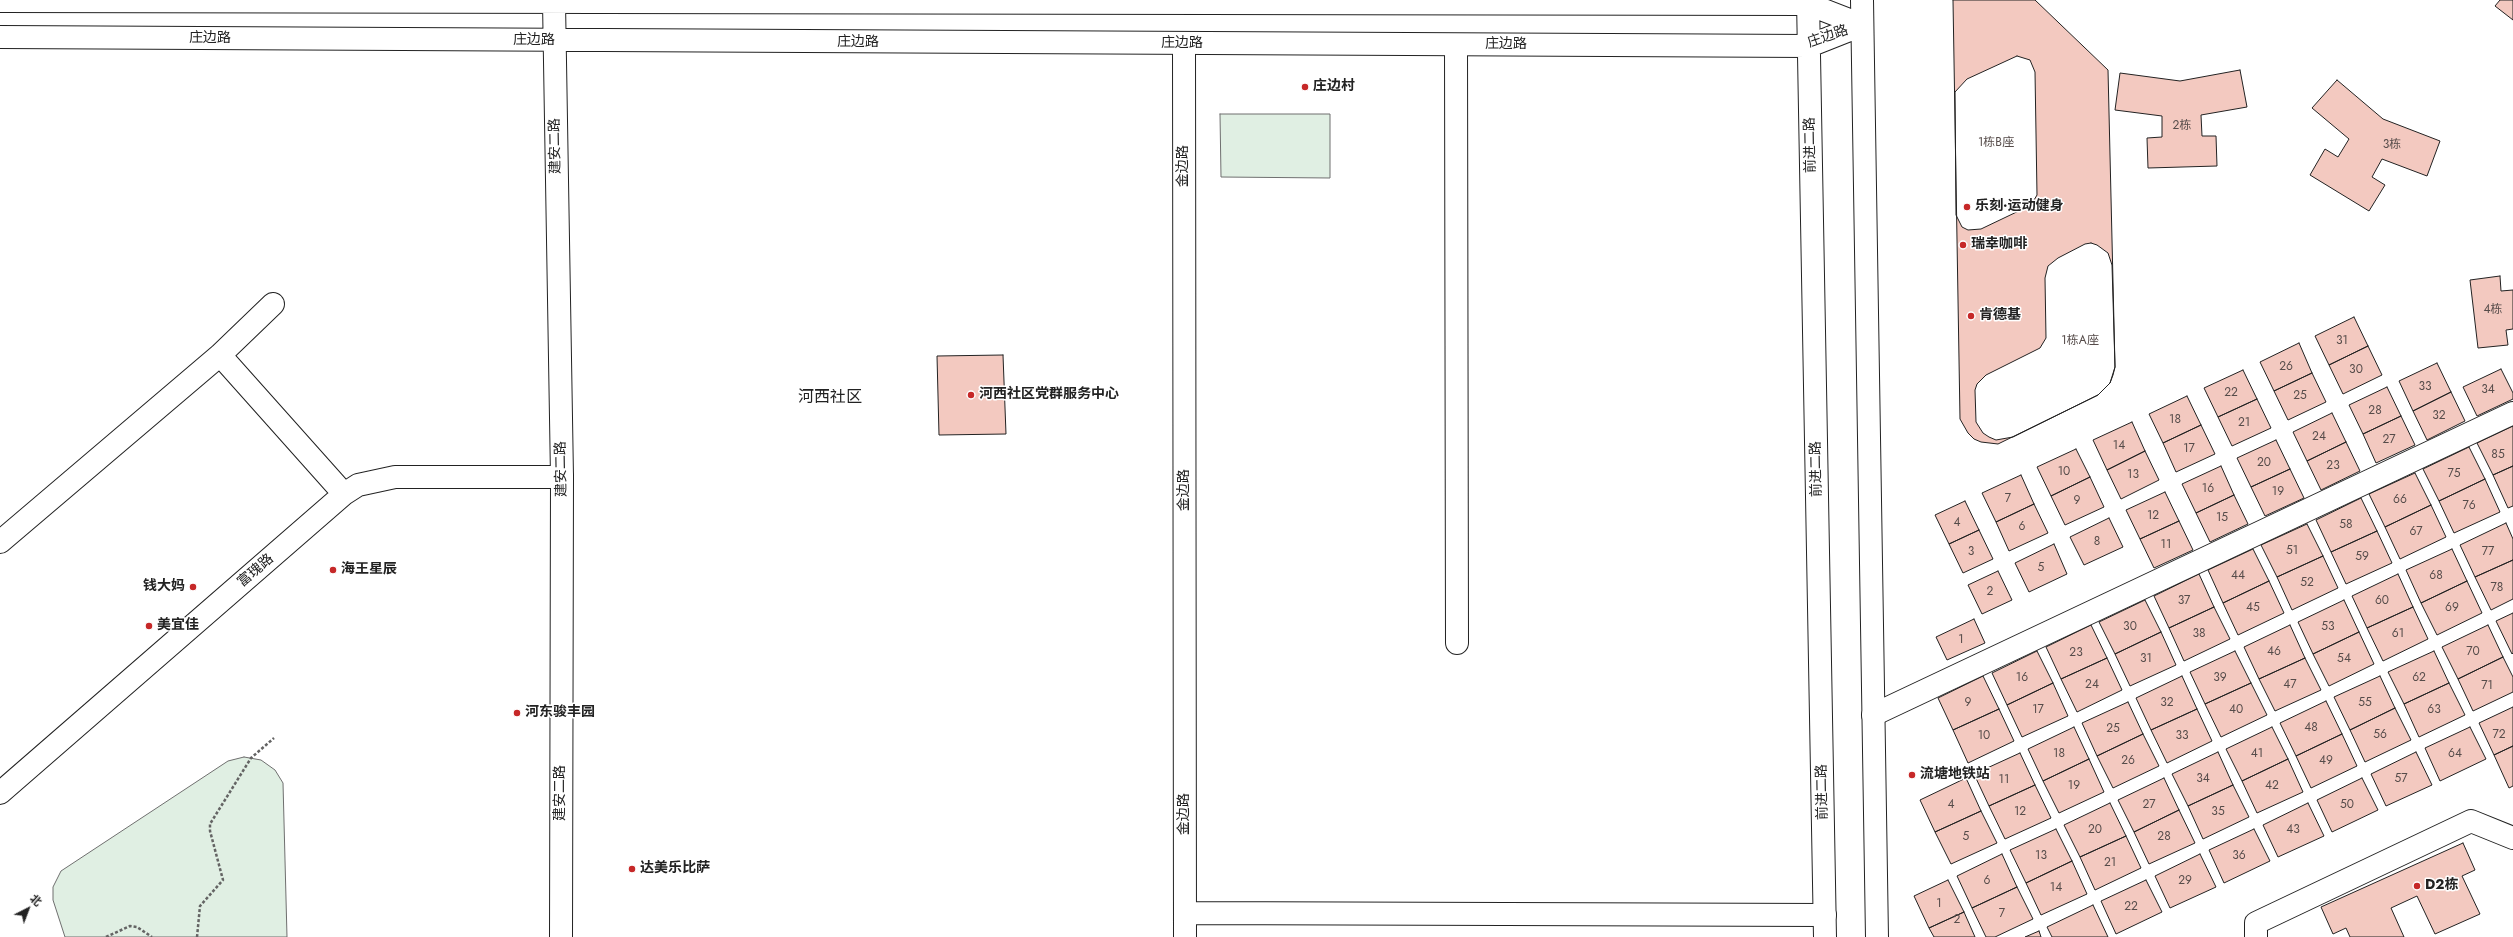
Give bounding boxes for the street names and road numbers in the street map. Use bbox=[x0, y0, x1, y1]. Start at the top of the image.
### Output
street label: 庄边路 bbox=[1805, 22, 1851, 52]
street label: 庄边路 bbox=[189, 31, 231, 47]
street label: 庄边路 bbox=[513, 33, 555, 49]
street label: 庄边路 bbox=[837, 35, 879, 51]
street label: 庄边路 bbox=[1161, 36, 1203, 52]
street label: 庄边路 bbox=[1485, 37, 1527, 53]
street label: 前进二路 bbox=[1802, 117, 1820, 173]
street label: 建安二路 bbox=[547, 118, 565, 174]
street label: 金边路 bbox=[1176, 145, 1192, 187]
street label: 建安二路 bbox=[553, 441, 571, 497]
street label: 前进二路 bbox=[1808, 441, 1826, 497]
street label: 金边路 bbox=[1177, 469, 1193, 511]
street label: 富瑰路 bbox=[235, 551, 277, 591]
street label: 前进二路 bbox=[1814, 764, 1832, 820]
street label: 建安二路 bbox=[553, 765, 569, 821]
street label: 金边路 bbox=[1177, 793, 1193, 835]

